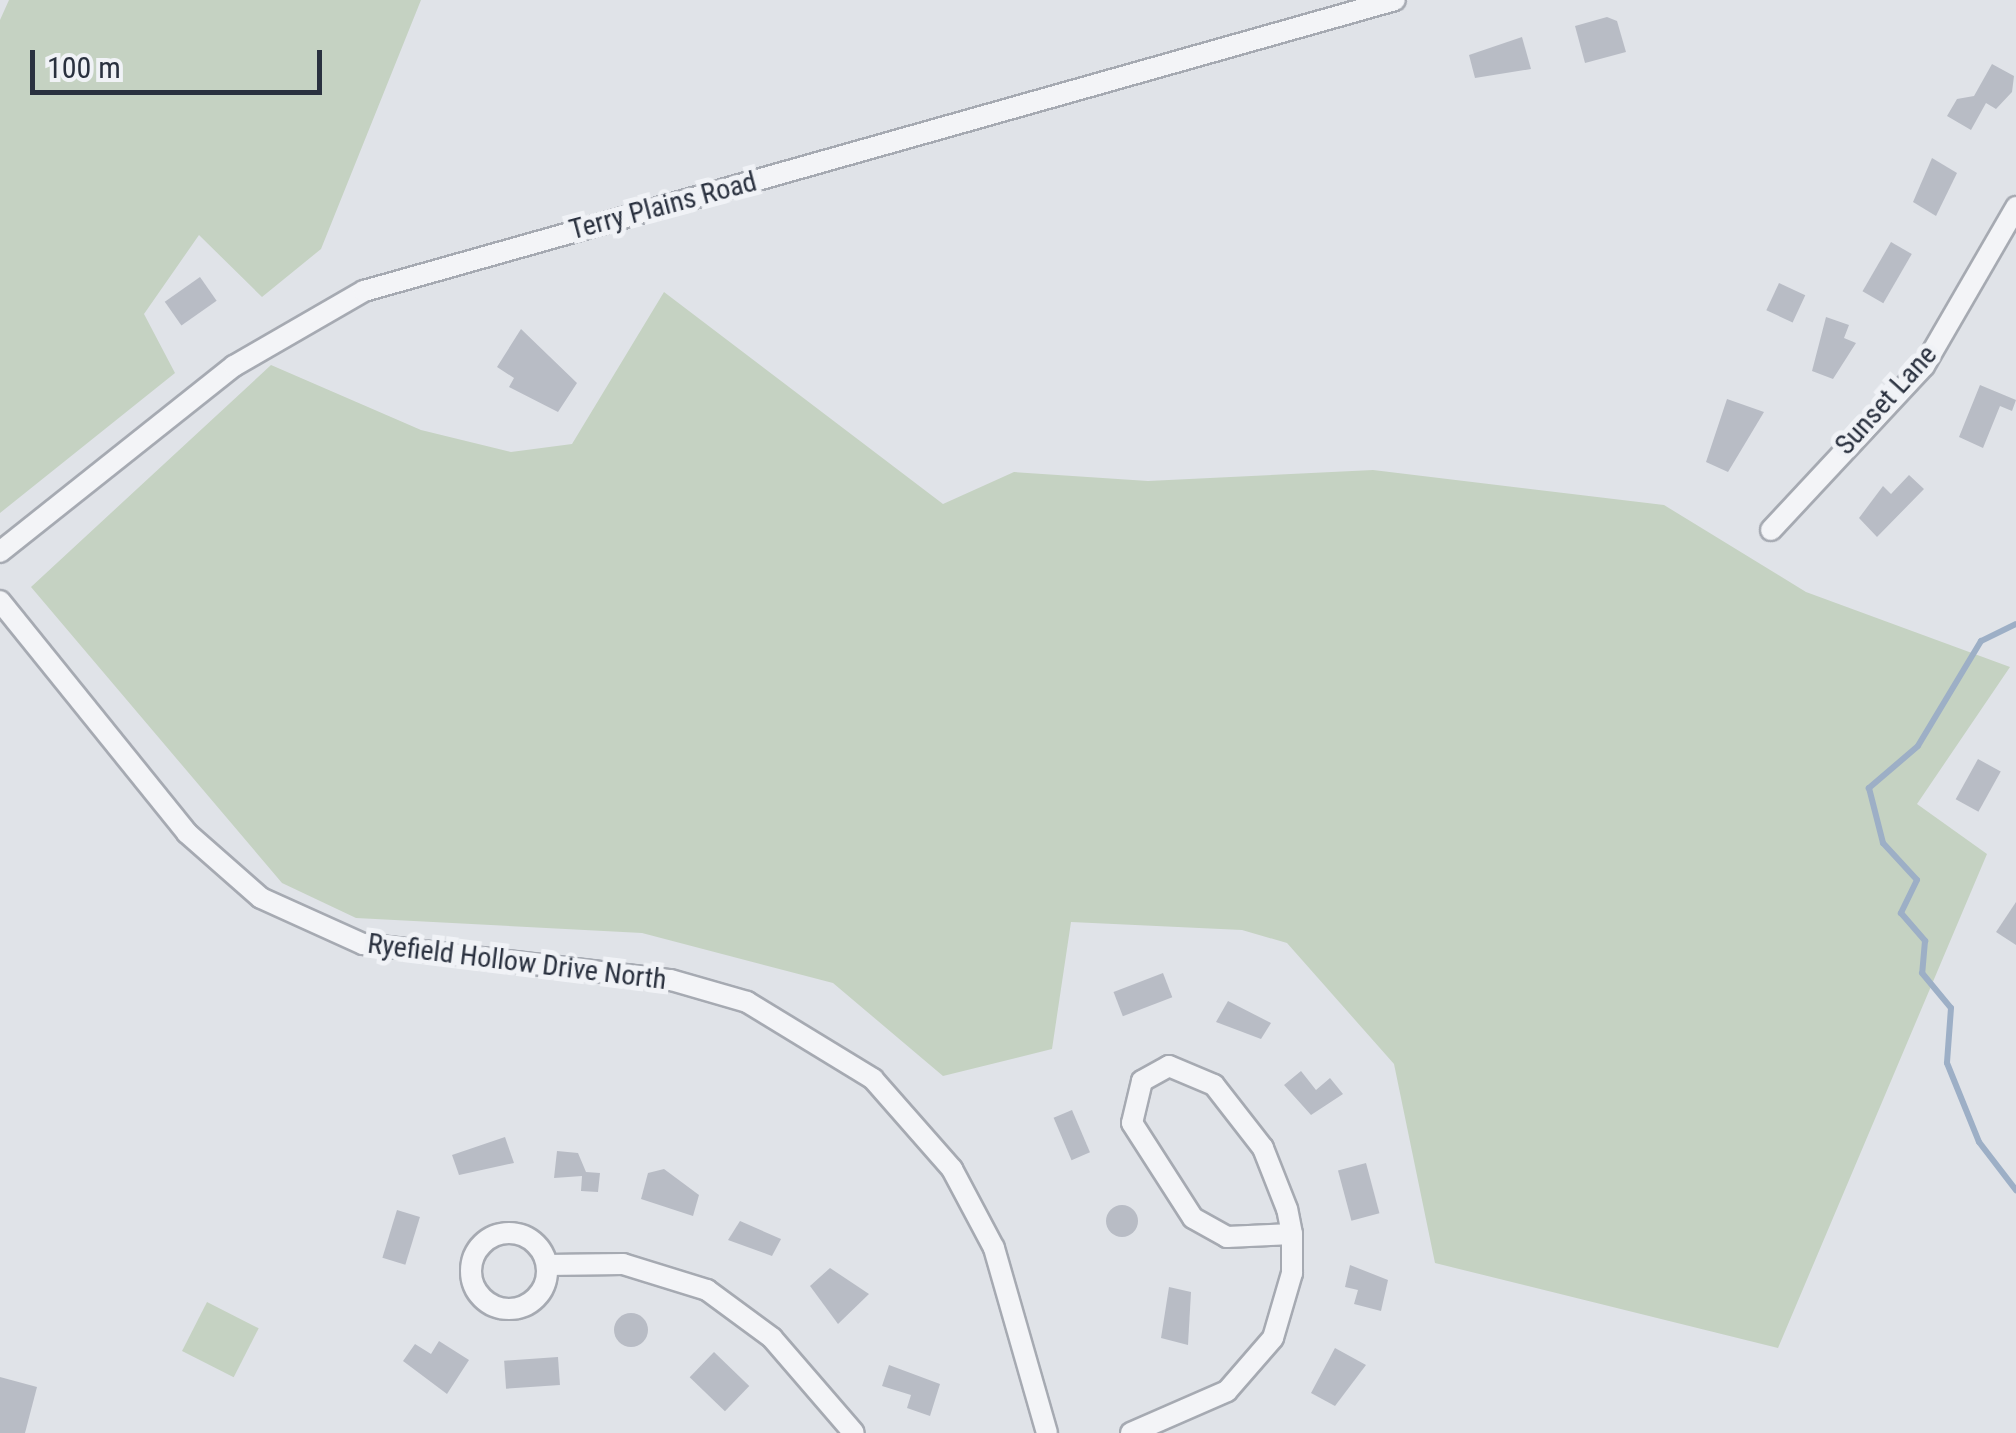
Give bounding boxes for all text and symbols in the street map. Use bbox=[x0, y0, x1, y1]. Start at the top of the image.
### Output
scale bar bbox=[35, 30, 328, 92]
text: 100 m bbox=[47, 50, 121, 85]
street label: Terry Plains Road bbox=[566, 165, 760, 247]
street label: Sunset Lane bbox=[1828, 338, 1944, 462]
street label: Ryefield Hollow Drive North bbox=[366, 927, 668, 997]

